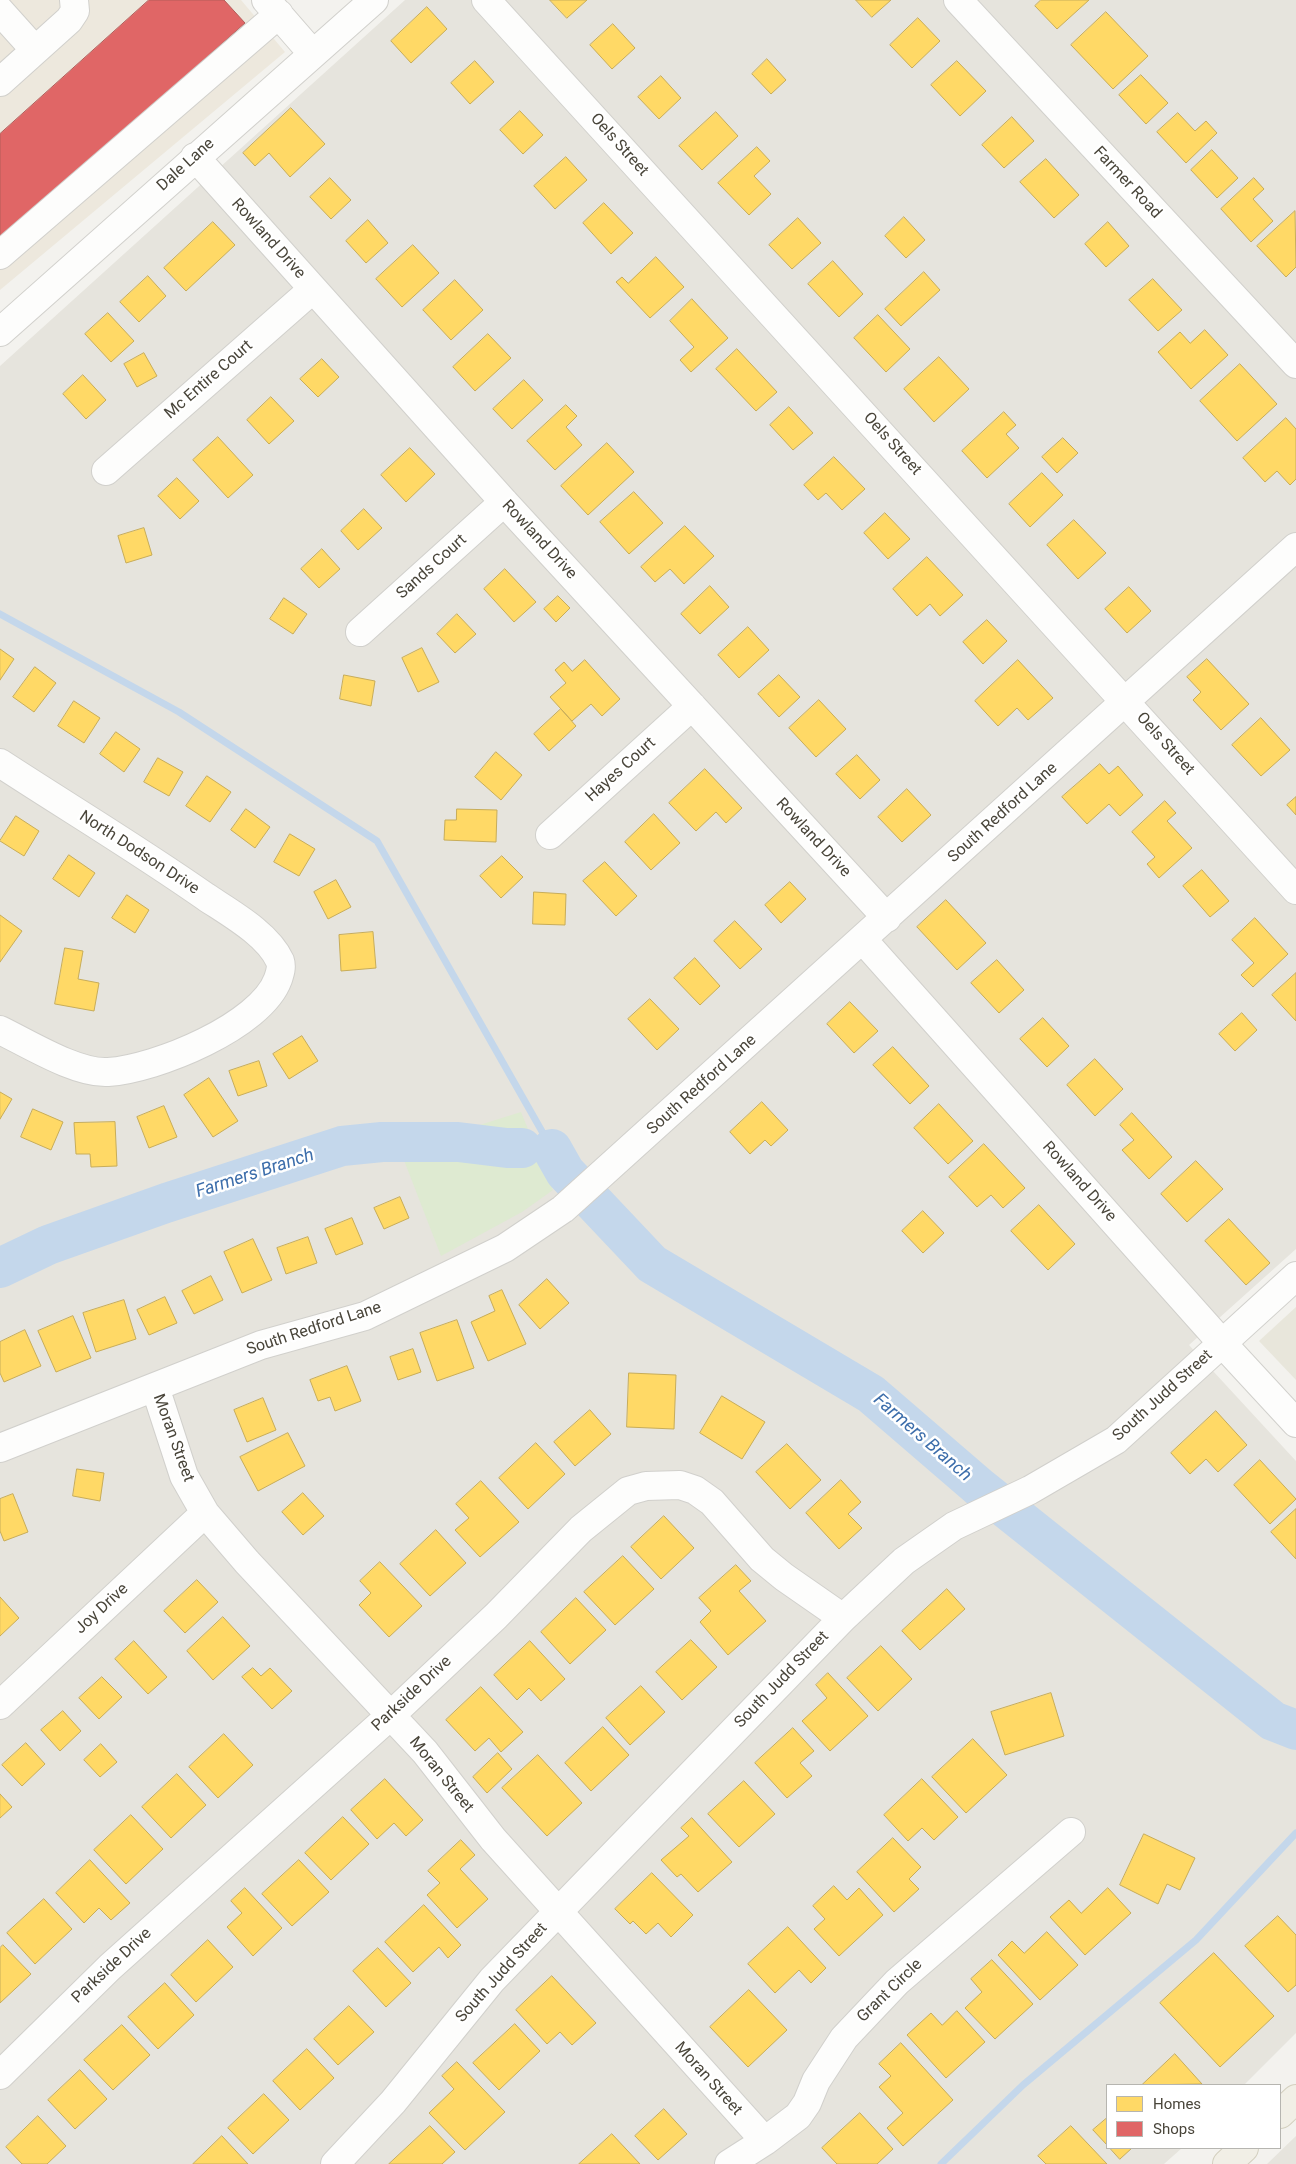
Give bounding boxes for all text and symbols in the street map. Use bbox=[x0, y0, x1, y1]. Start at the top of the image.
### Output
street label: Oels Street bbox=[586, 110, 652, 180]
street label: Dale Lane bbox=[153, 134, 219, 196]
street label: Farmer Road bbox=[1089, 143, 1165, 223]
street label: Rowland Drive bbox=[227, 195, 309, 283]
street label: Mc Entire Court bbox=[161, 337, 257, 423]
street label: Oels Street bbox=[859, 409, 925, 479]
street label: Rowland Drive bbox=[497, 496, 581, 584]
street label: Sands Court bbox=[393, 531, 471, 603]
street label: Oels Street bbox=[1132, 709, 1198, 779]
street label: Hayes Court bbox=[582, 734, 660, 806]
street label: South Redford Lane bbox=[944, 759, 1062, 867]
street label: Rowland Drive bbox=[771, 794, 855, 882]
street label: North Dodson Drive bbox=[75, 807, 203, 899]
street label: South Redford Lane bbox=[643, 1031, 761, 1139]
street label: Rowland Drive bbox=[1038, 1138, 1120, 1226]
water label: Farmers Branch bbox=[193, 1145, 317, 1203]
street label: South Redford Lane bbox=[244, 1298, 384, 1360]
street label: South Judd Street bbox=[1109, 1346, 1217, 1446]
water label: Farmers Branch bbox=[868, 1389, 976, 1487]
street label: Moran Street bbox=[148, 1392, 198, 1484]
street label: Joy Drive bbox=[72, 1580, 132, 1638]
street label: South Judd Street bbox=[731, 1628, 833, 1732]
street label: Parkside Drive bbox=[368, 1652, 456, 1736]
street label: Moran Street bbox=[405, 1733, 477, 1817]
street label: South Judd Street bbox=[452, 1919, 552, 2027]
street label: Parkside Drive bbox=[68, 1924, 156, 2008]
street label: Grant Circle bbox=[853, 1955, 927, 2027]
street label: Moran Street bbox=[670, 2038, 746, 2120]
legend bbox=[1106, 2084, 1281, 2149]
text: Homes bbox=[1153, 2095, 1201, 2113]
text: Shops bbox=[1153, 2120, 1195, 2138]

